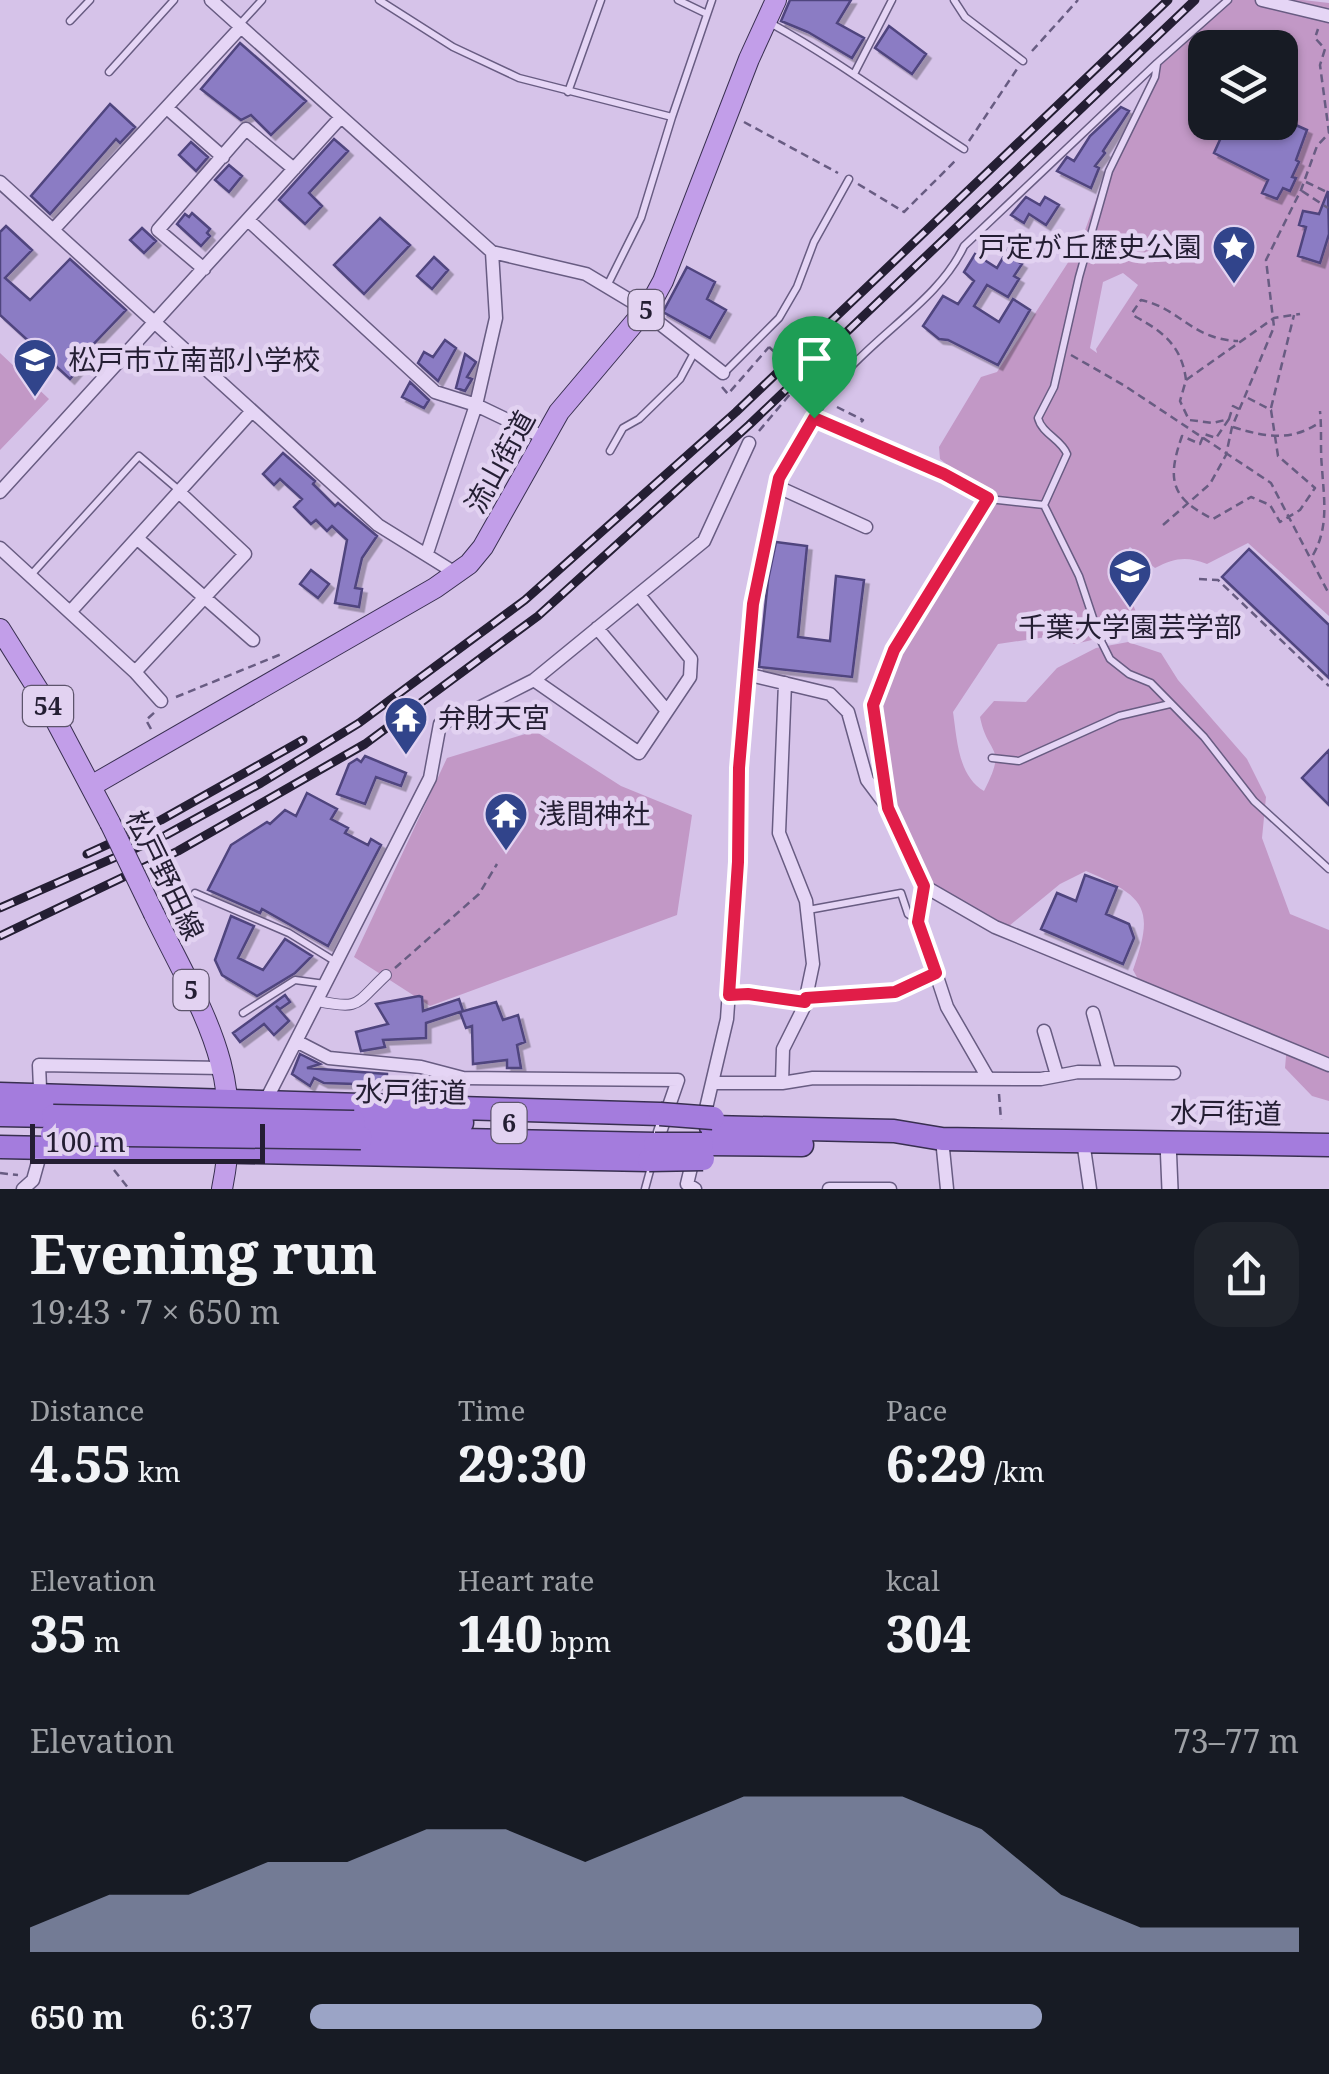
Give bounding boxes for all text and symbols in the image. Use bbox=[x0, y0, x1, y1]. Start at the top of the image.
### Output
map controls bbox=[1188, 30, 1298, 140]
button: layers bbox=[1188, 30, 1298, 140]
place icon: 戸定が丘歴史公園 bbox=[1211, 224, 1257, 285]
place label: 戸定が丘歴史公園 bbox=[978, 227, 1202, 265]
road number: 5 bbox=[628, 290, 664, 330]
pin bbox=[772, 316, 857, 419]
icon: arrive bbox=[787, 331, 842, 386]
school or university icon: 松戸市立南部小学校 bbox=[12, 337, 58, 398]
place label: 松戸市立南部小学校 bbox=[68, 340, 320, 378]
street label: 流山街道 bbox=[455, 403, 543, 520]
school or university icon: 千葉大学園芸学部 bbox=[1107, 548, 1153, 609]
place label: 千葉大学園芸学部 bbox=[1018, 607, 1242, 645]
road number: 54 bbox=[23, 686, 73, 726]
temple icon: 弁財天宮 bbox=[383, 695, 429, 756]
place label: 弁財天宮 bbox=[438, 698, 550, 736]
temple icon: 浅間神社 bbox=[483, 791, 529, 852]
place label: 浅間神社 bbox=[538, 794, 650, 832]
street label: 松戸野田線 bbox=[118, 803, 214, 946]
road number: 5 bbox=[174, 970, 208, 1010]
street label: 水戸街道 bbox=[355, 1071, 467, 1111]
street label: 水戸街道 bbox=[1170, 1092, 1282, 1132]
road number: 6 bbox=[492, 1103, 526, 1143]
scale bar bbox=[30, 1119, 265, 1164]
text: 100 m bbox=[45, 1122, 126, 1160]
text: Evening run bbox=[30, 1215, 377, 1290]
button: share bbox=[1194, 1222, 1299, 1327]
text: 19:43 · 7 × 650 m bbox=[30, 1290, 280, 1333]
text: Distance bbox=[30, 1391, 144, 1429]
text: Time bbox=[458, 1391, 526, 1429]
text: Pace bbox=[886, 1391, 947, 1429]
text: 4.55 bbox=[30, 1429, 131, 1497]
text: 29:30 bbox=[458, 1429, 587, 1497]
text: 6:29 bbox=[886, 1429, 987, 1497]
text: km bbox=[131, 1452, 181, 1490]
text: /km bbox=[987, 1452, 1045, 1490]
text: Elevation bbox=[30, 1561, 156, 1599]
text: Heart rate bbox=[458, 1561, 595, 1599]
text: kcal bbox=[886, 1561, 940, 1599]
text: 35 bbox=[30, 1599, 87, 1667]
text: 140 bbox=[458, 1599, 543, 1667]
text: 304 bbox=[886, 1599, 971, 1667]
text: m bbox=[87, 1622, 120, 1660]
text: bpm bbox=[543, 1622, 611, 1660]
text: Elevation bbox=[30, 1719, 174, 1762]
text: 73–77 m bbox=[1173, 1719, 1299, 1762]
text: 650 m bbox=[30, 1995, 124, 2038]
text: 6:37 bbox=[190, 1995, 253, 2038]

